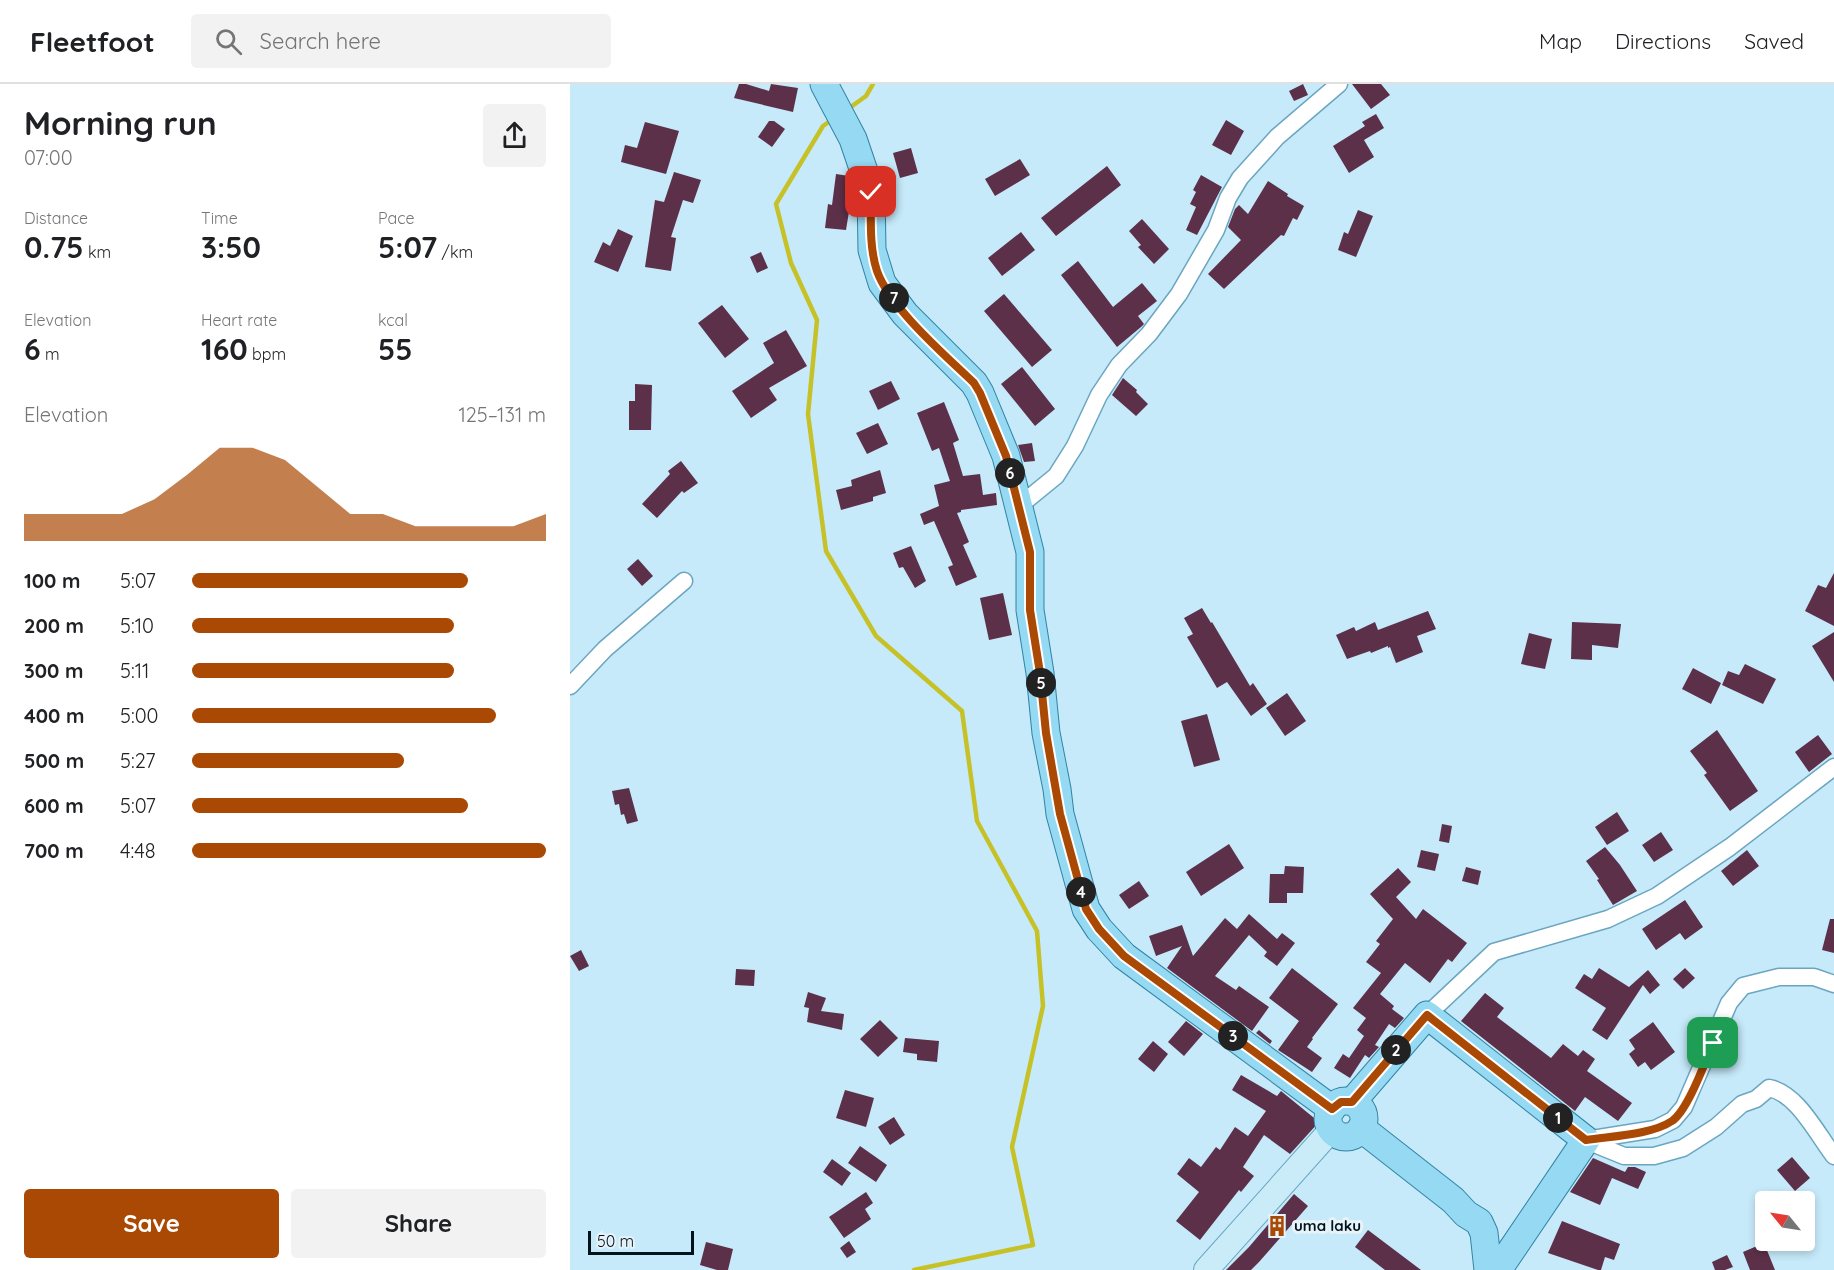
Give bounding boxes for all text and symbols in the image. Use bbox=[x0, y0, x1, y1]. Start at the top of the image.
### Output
search box bbox=[191, 14, 611, 68]
text: Fleetfoot bbox=[30, 24, 155, 59]
icon: search bbox=[212, 25, 245, 58]
text: Search here bbox=[260, 27, 381, 55]
text: Map bbox=[1539, 28, 1582, 54]
text: Directions bbox=[1615, 28, 1711, 54]
text: Saved bbox=[1744, 28, 1804, 54]
text: Morning run bbox=[24, 102, 217, 143]
button: share bbox=[483, 104, 546, 167]
text: 07:00 bbox=[24, 145, 73, 170]
pin bbox=[845, 166, 896, 217]
icon: check bbox=[854, 175, 887, 208]
text: Distance bbox=[24, 208, 88, 228]
text: Time bbox=[201, 208, 238, 228]
text: Pace bbox=[378, 208, 414, 228]
text: 0.75 bbox=[24, 228, 84, 266]
text: 3:50 bbox=[201, 228, 261, 266]
text: 5:07 bbox=[378, 228, 437, 266]
text: km bbox=[84, 242, 111, 262]
text: /km bbox=[437, 242, 473, 262]
pin: 7 bbox=[879, 283, 909, 313]
text: 7 bbox=[890, 288, 898, 308]
text: Elevation bbox=[24, 310, 91, 330]
text: Heart rate bbox=[201, 310, 277, 330]
text: kcal bbox=[378, 310, 408, 330]
text: 6 bbox=[24, 330, 41, 368]
text: 160 bbox=[201, 330, 248, 368]
text: 55 bbox=[378, 330, 413, 368]
text: m bbox=[41, 344, 60, 364]
text: bpm bbox=[248, 344, 286, 364]
text: Elevation bbox=[24, 402, 108, 427]
text: 125–131 m bbox=[458, 402, 546, 427]
pin: 6 bbox=[995, 458, 1025, 488]
text: 6 bbox=[1006, 463, 1014, 483]
text: 100 m bbox=[24, 568, 80, 593]
text: 5:07 bbox=[120, 568, 156, 593]
text: 200 m bbox=[24, 613, 84, 638]
text: 5:10 bbox=[120, 613, 154, 638]
text: 300 m bbox=[24, 658, 83, 683]
text: 5:11 bbox=[120, 658, 149, 683]
pin: 5 bbox=[1026, 668, 1056, 698]
text: 5 bbox=[1036, 673, 1046, 693]
text: 400 m bbox=[24, 703, 84, 728]
text: 5:00 bbox=[120, 703, 158, 728]
text: 500 m bbox=[24, 748, 84, 773]
text: 5:27 bbox=[120, 748, 156, 773]
text: 600 m bbox=[24, 793, 84, 818]
text: 5:07 bbox=[120, 793, 156, 818]
text: 700 m bbox=[24, 838, 84, 863]
text: 4:48 bbox=[120, 838, 156, 863]
pin: 4 bbox=[1066, 877, 1096, 907]
text: 4 bbox=[1076, 882, 1086, 902]
pin bbox=[1687, 1017, 1738, 1068]
pin: 3 bbox=[1218, 1021, 1248, 1051]
text: 3 bbox=[1229, 1026, 1237, 1046]
icon: arrive bbox=[1696, 1026, 1729, 1059]
pin: 2 bbox=[1381, 1035, 1411, 1065]
text: 2 bbox=[1391, 1040, 1401, 1060]
pin: 1 bbox=[1543, 1103, 1573, 1133]
text: 1 bbox=[1555, 1108, 1561, 1128]
button: Save bbox=[24, 1189, 279, 1258]
button: Share bbox=[291, 1189, 546, 1258]
north arrow bbox=[1755, 1191, 1815, 1251]
map controls bbox=[1755, 1191, 1815, 1251]
building icon: uma laku bbox=[1265, 1214, 1289, 1238]
place label: uma laku bbox=[1294, 1216, 1361, 1235]
scale bar bbox=[588, 1228, 694, 1256]
text: 50 m bbox=[597, 1231, 634, 1251]

